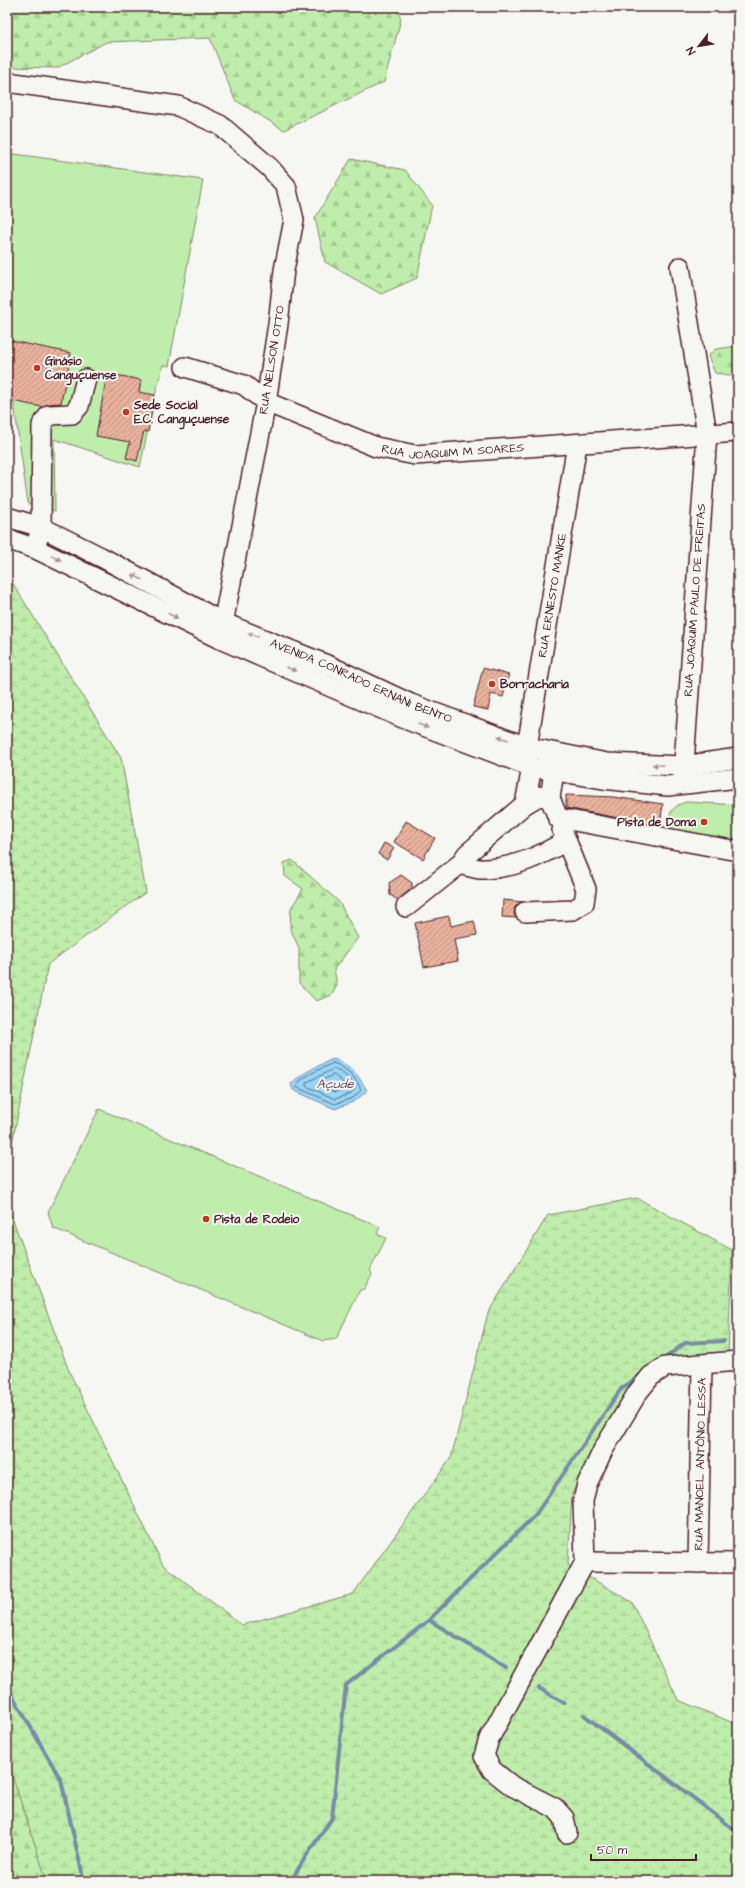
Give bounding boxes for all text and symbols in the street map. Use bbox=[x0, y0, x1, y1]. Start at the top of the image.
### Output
north arrow bbox=[679, 26, 719, 66]
text: N bbox=[683, 44, 699, 58]
street label: RUA NELSON OTTO bbox=[255, 304, 289, 416]
place label: Ginásio Canguçuense bbox=[45, 353, 117, 386]
marker: Ginásio Canguçuense bbox=[32, 363, 42, 373]
place label: Sede Social E.C. Canguçuense bbox=[133, 397, 230, 430]
marker: Sede Social E.C. Canguçuense bbox=[121, 407, 131, 417]
street label: RUA JOAQUIM M SOARES bbox=[380, 439, 525, 464]
street label: RUA JOAQUIM PAULO DE FREITAS bbox=[680, 503, 710, 697]
street label: RUA ERNESTO MANKE bbox=[533, 532, 571, 659]
one-way arrow bbox=[50, 555, 62, 562]
one-way arrow bbox=[132, 573, 143, 580]
one-way arrow bbox=[167, 613, 179, 619]
one-way arrow bbox=[248, 632, 259, 638]
street label: AVENIDA CONRADO ERNANI BENTO bbox=[268, 634, 455, 727]
one-way arrow bbox=[286, 666, 297, 672]
place label: Borracharia bbox=[500, 676, 570, 693]
marker: Borracharia bbox=[487, 679, 497, 689]
one-way arrow bbox=[418, 724, 430, 730]
one-way arrow bbox=[496, 735, 508, 741]
one-way arrow bbox=[652, 762, 664, 769]
place label: Pista de Doma bbox=[617, 814, 697, 831]
marker: Pista de Doma bbox=[699, 817, 709, 827]
water label: Açude bbox=[317, 1075, 354, 1093]
place label: Pista de Rodeio bbox=[214, 1211, 299, 1228]
marker: Pista de Rodeio bbox=[201, 1214, 211, 1224]
street label: RUA MANOEL ANTÔNIO LESSA bbox=[690, 1377, 710, 1551]
scale bar bbox=[591, 1836, 696, 1862]
text: 50 m bbox=[597, 1842, 628, 1859]

